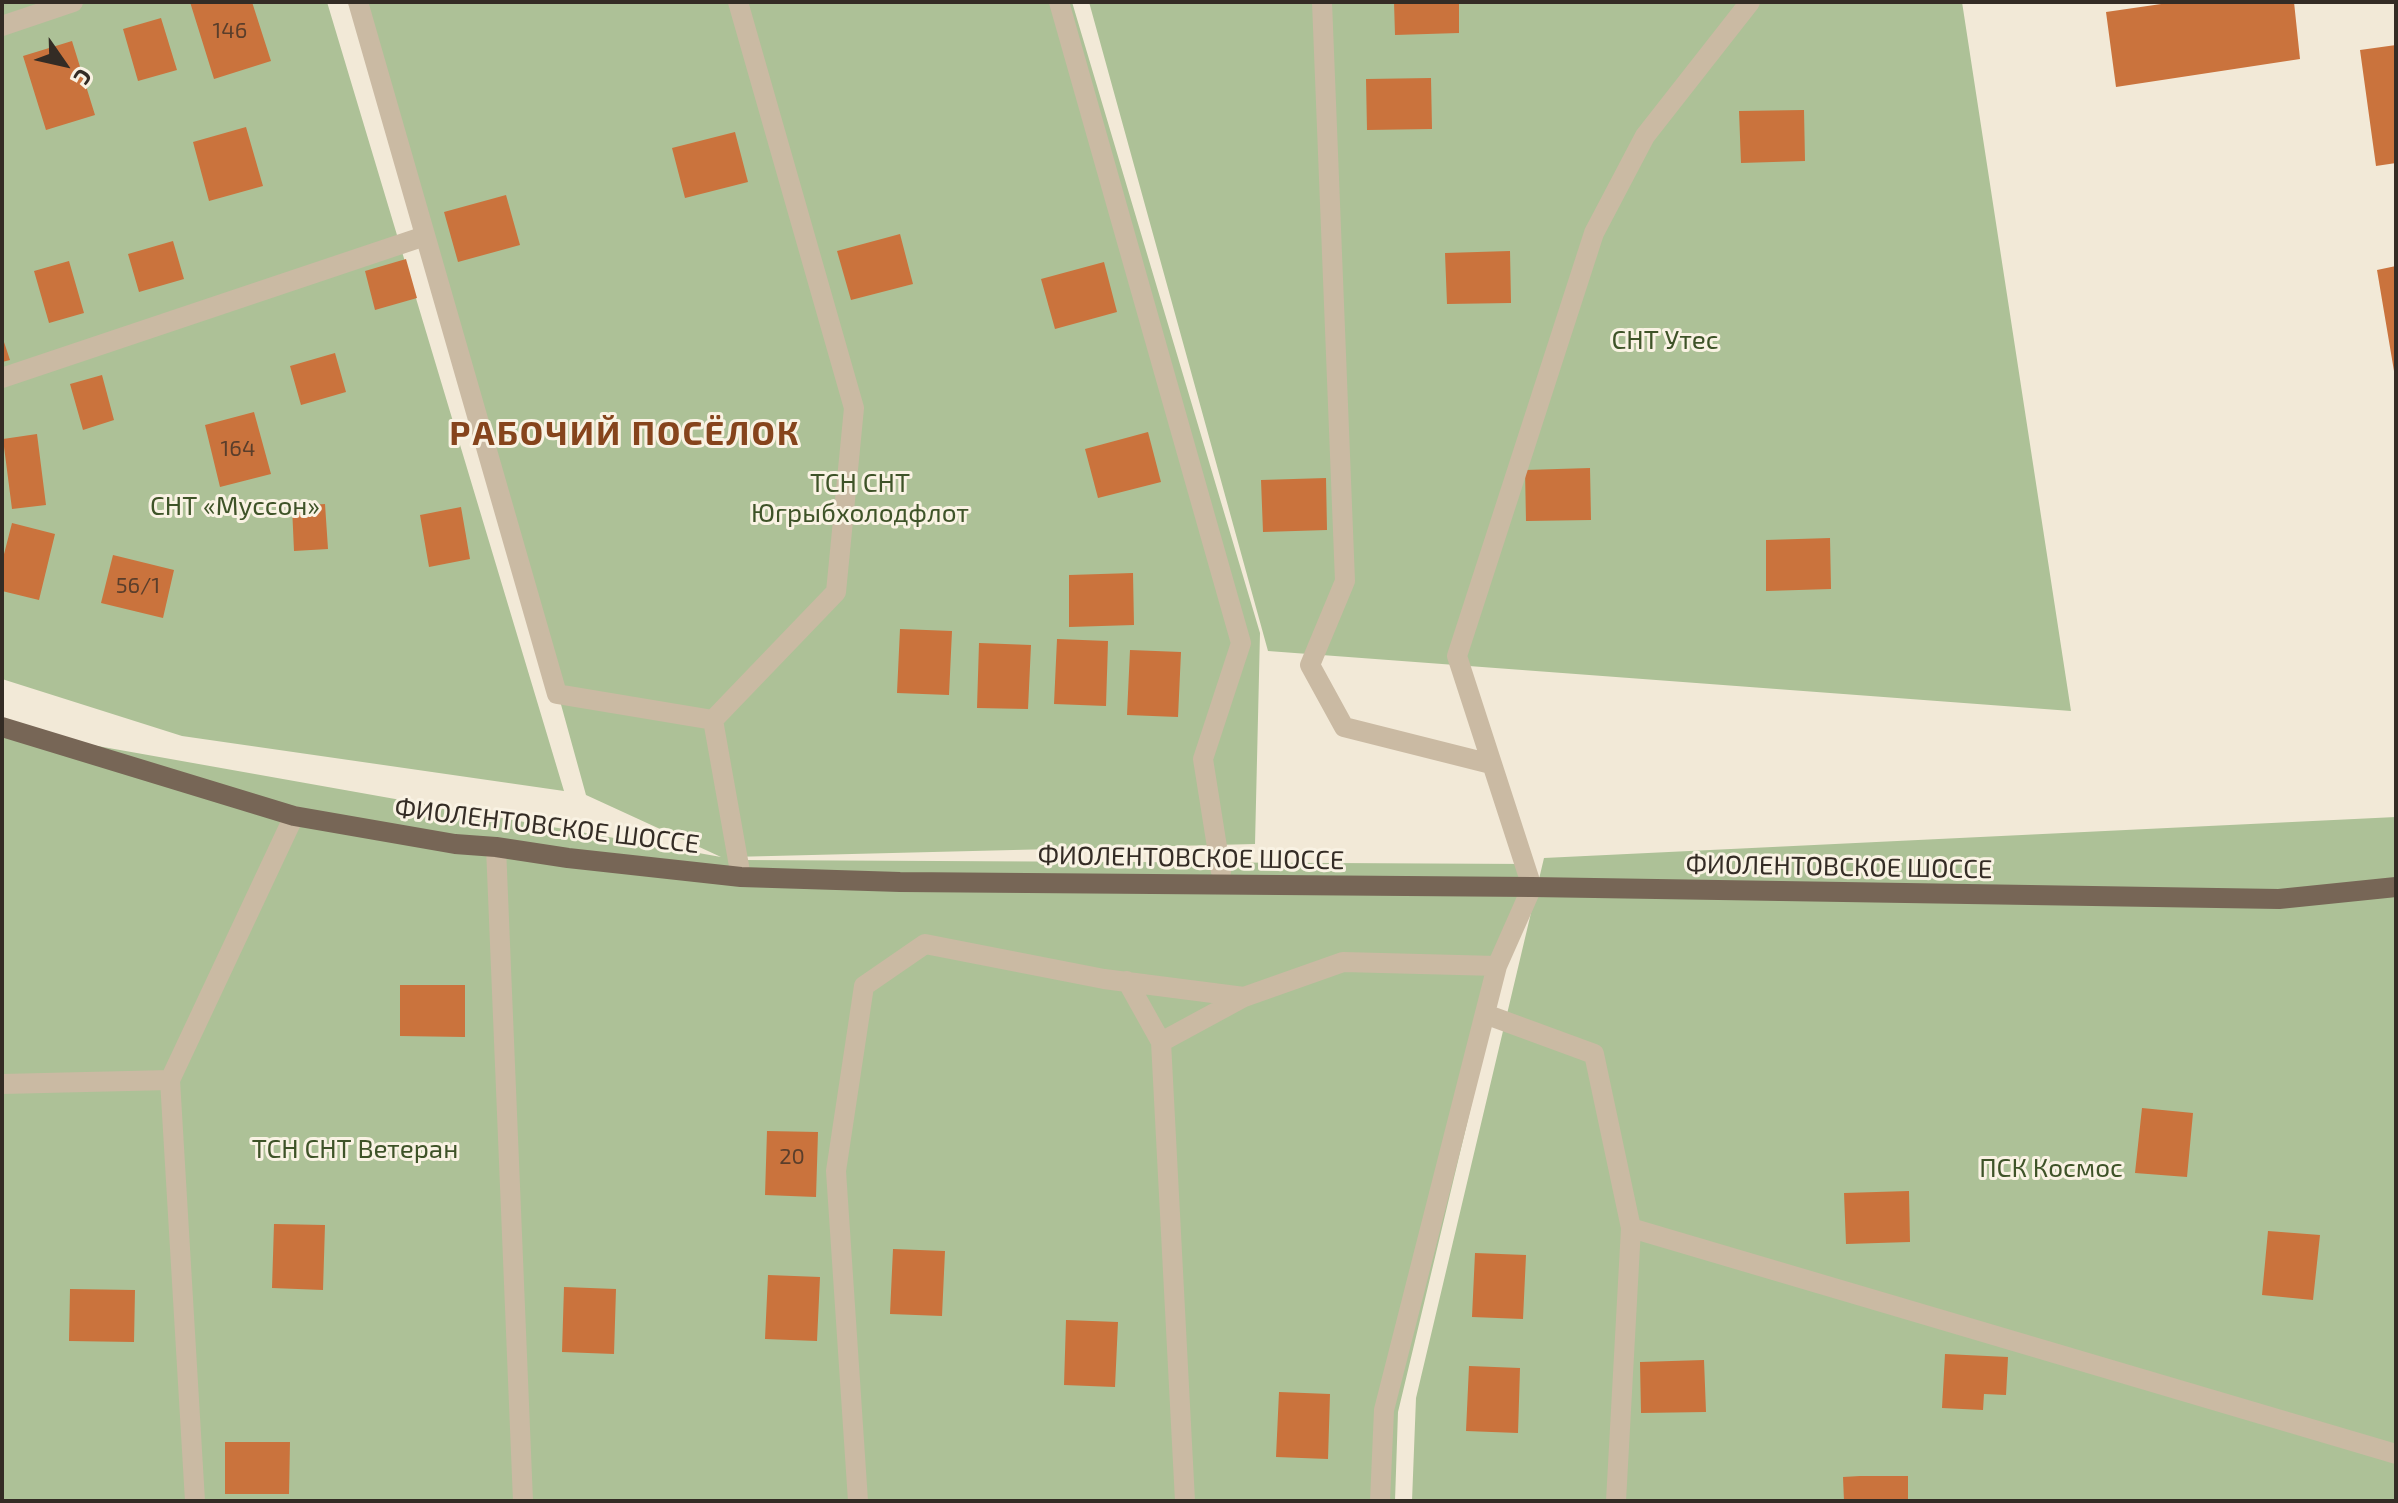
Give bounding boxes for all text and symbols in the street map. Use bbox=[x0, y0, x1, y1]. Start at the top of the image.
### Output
house number: 146 bbox=[213, 18, 247, 44]
north arrow bbox=[24, 24, 104, 104]
text: С bbox=[70, 65, 98, 90]
park label: СНТ Утес bbox=[1611, 324, 1719, 356]
district label: РАБОЧИЙ ПОСЁЛОК bbox=[449, 414, 801, 454]
house number: 164 bbox=[221, 436, 255, 462]
park label: ТСН СНТ Югрыбхолодфлот bbox=[751, 467, 969, 528]
park label: СНТ «Муссон» bbox=[150, 490, 320, 522]
house number: 56/1 bbox=[116, 573, 160, 599]
street label: ФИОЛЕНТОВСКОЕ ШОССЕ bbox=[393, 792, 701, 860]
street label: ФИОЛЕНТОВСКОЕ ШОССЕ bbox=[1037, 840, 1345, 876]
street label: ФИОЛЕНТОВСКОЕ ШОССЕ bbox=[1685, 849, 1993, 885]
park label: ТСН СНТ Ветеран bbox=[252, 1133, 458, 1165]
house number: 20 bbox=[779, 1144, 805, 1170]
park label: ПСК Космос bbox=[1979, 1152, 2123, 1184]

